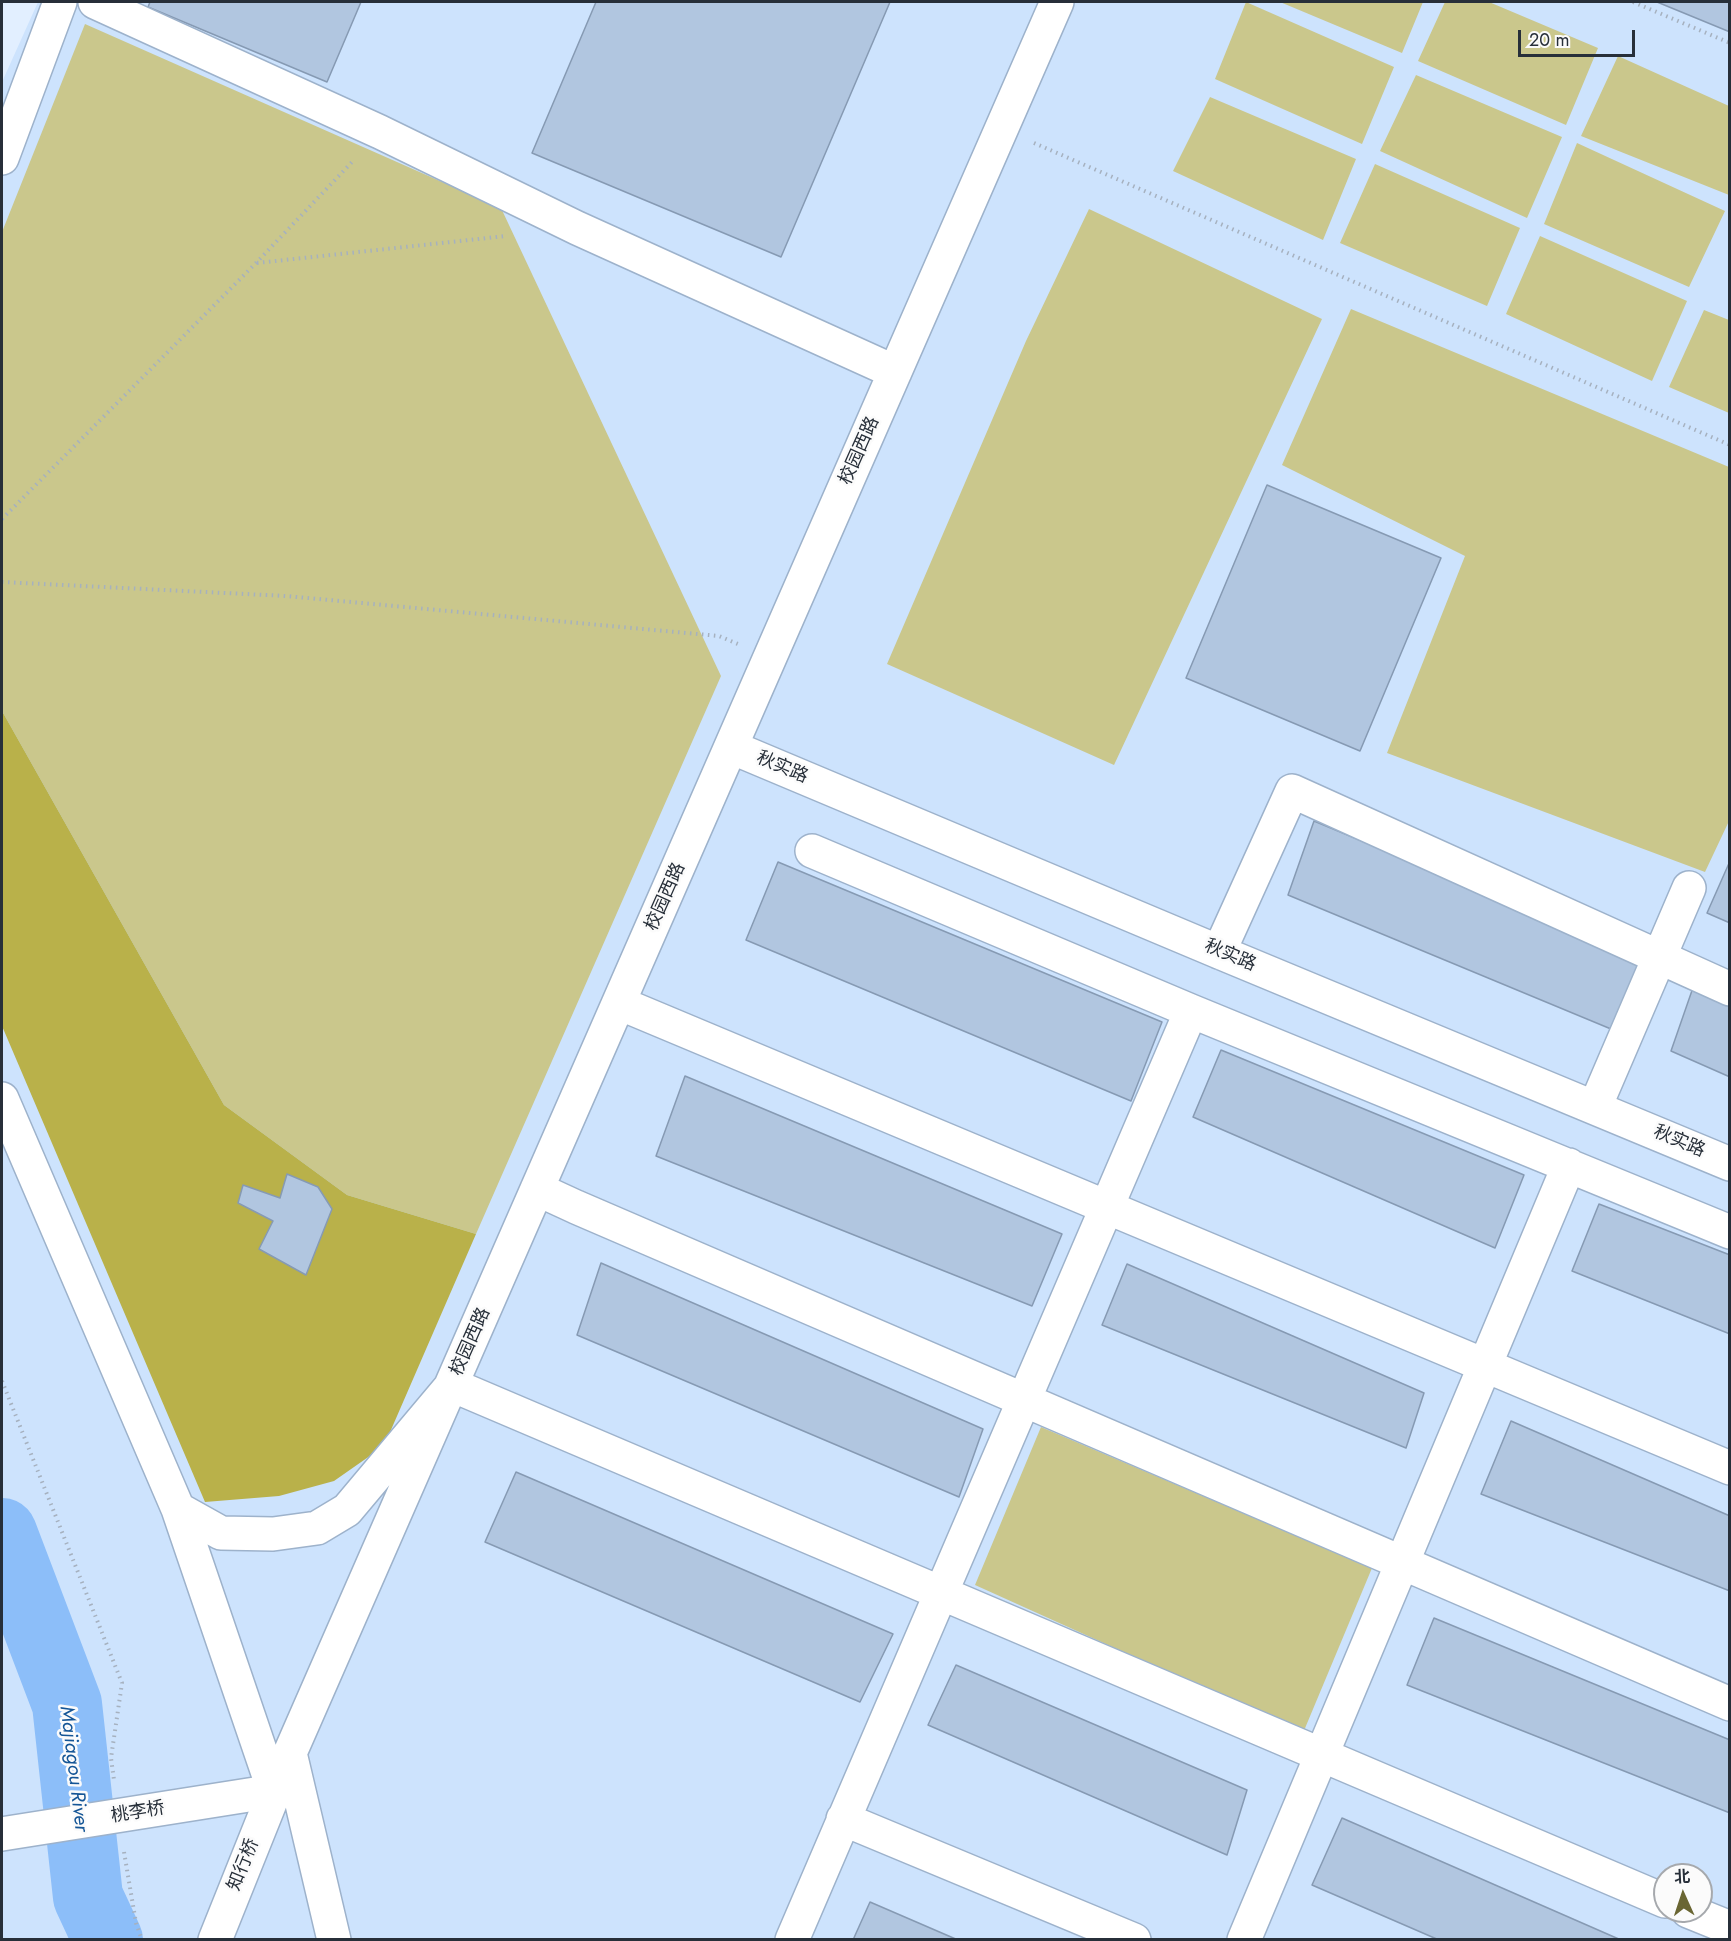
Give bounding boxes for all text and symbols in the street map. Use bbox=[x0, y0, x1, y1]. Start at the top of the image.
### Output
scale bar bbox=[1521, 18, 1638, 56]
text: 20 m bbox=[1529, 27, 1569, 53]
street label: 校园西路 bbox=[835, 414, 885, 488]
street label: 秋实路 bbox=[753, 748, 811, 788]
street label: 校园西路 bbox=[641, 860, 691, 934]
street label: 秋实路 bbox=[1201, 936, 1259, 976]
street label: 秋实路 bbox=[1650, 1122, 1708, 1162]
street label: 校园西路 bbox=[446, 1305, 496, 1379]
water label: Majiagou River bbox=[53, 1705, 93, 1833]
street label: 桃李桥 bbox=[110, 1798, 166, 1828]
street label: 知行桥 bbox=[224, 1836, 264, 1894]
north arrow bbox=[1653, 1863, 1713, 1923]
text: 北 bbox=[1674, 1865, 1691, 1888]

